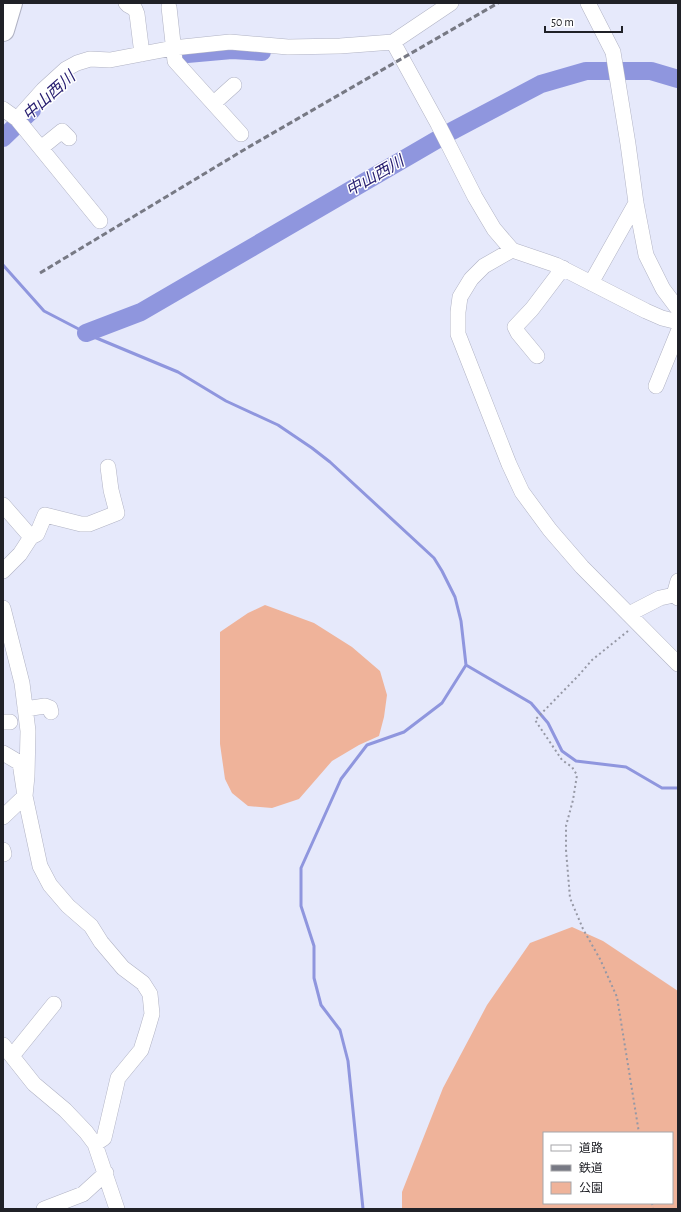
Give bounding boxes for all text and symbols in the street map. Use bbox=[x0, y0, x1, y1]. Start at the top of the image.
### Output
scale bar bbox=[545, 8, 622, 34]
text: 50 m bbox=[551, 16, 574, 28]
water label: 中山西川 bbox=[19, 67, 80, 123]
water label: 中山西川 bbox=[343, 151, 408, 199]
legend bbox=[543, 1132, 673, 1204]
text: 道路 bbox=[579, 1141, 603, 1154]
text: 鉄道 bbox=[579, 1161, 603, 1174]
text: 公園 bbox=[579, 1182, 603, 1194]

